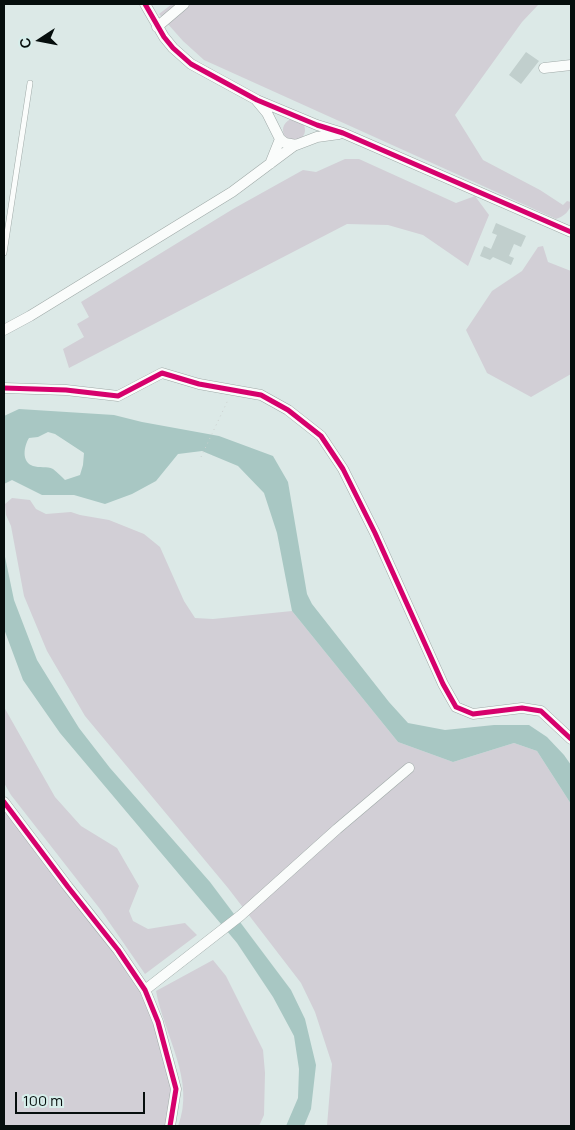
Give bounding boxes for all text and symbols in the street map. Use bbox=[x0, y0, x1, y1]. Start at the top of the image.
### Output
north arrow bbox=[15, 15, 65, 65]
text: С bbox=[14, 36, 35, 50]
scale bar bbox=[18, 1082, 148, 1114]
text: 100 m bbox=[23, 1090, 63, 1111]

